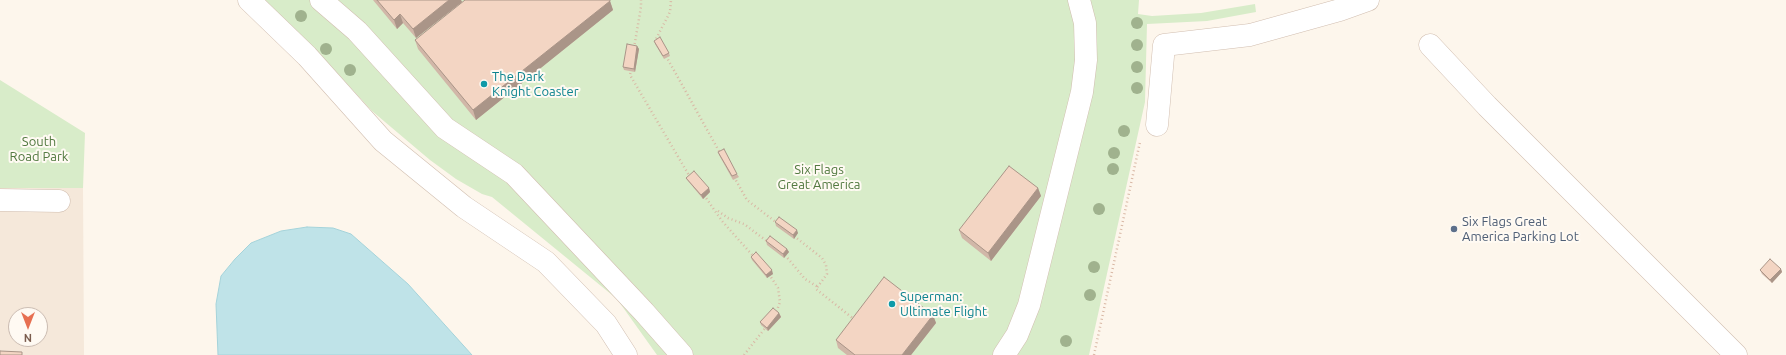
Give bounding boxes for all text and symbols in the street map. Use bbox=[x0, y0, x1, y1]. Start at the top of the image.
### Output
place label: The Dark Knight Coaster bbox=[492, 69, 579, 100]
marker: The Dark Knight Coaster bbox=[479, 79, 489, 89]
park label: South Road Park bbox=[10, 134, 68, 165]
park label: Six Flags Great America bbox=[777, 162, 861, 193]
place label: Six Flags Great America Parking Lot bbox=[1462, 214, 1579, 245]
marker: Six Flags Great America Parking Lot bbox=[1449, 224, 1459, 234]
place label: Superman: Ultimate Flight bbox=[900, 289, 987, 320]
marker: Superman: Ultimate Flight bbox=[887, 299, 897, 309]
north arrow bbox=[8, 307, 48, 347]
text: N bbox=[24, 332, 32, 344]

